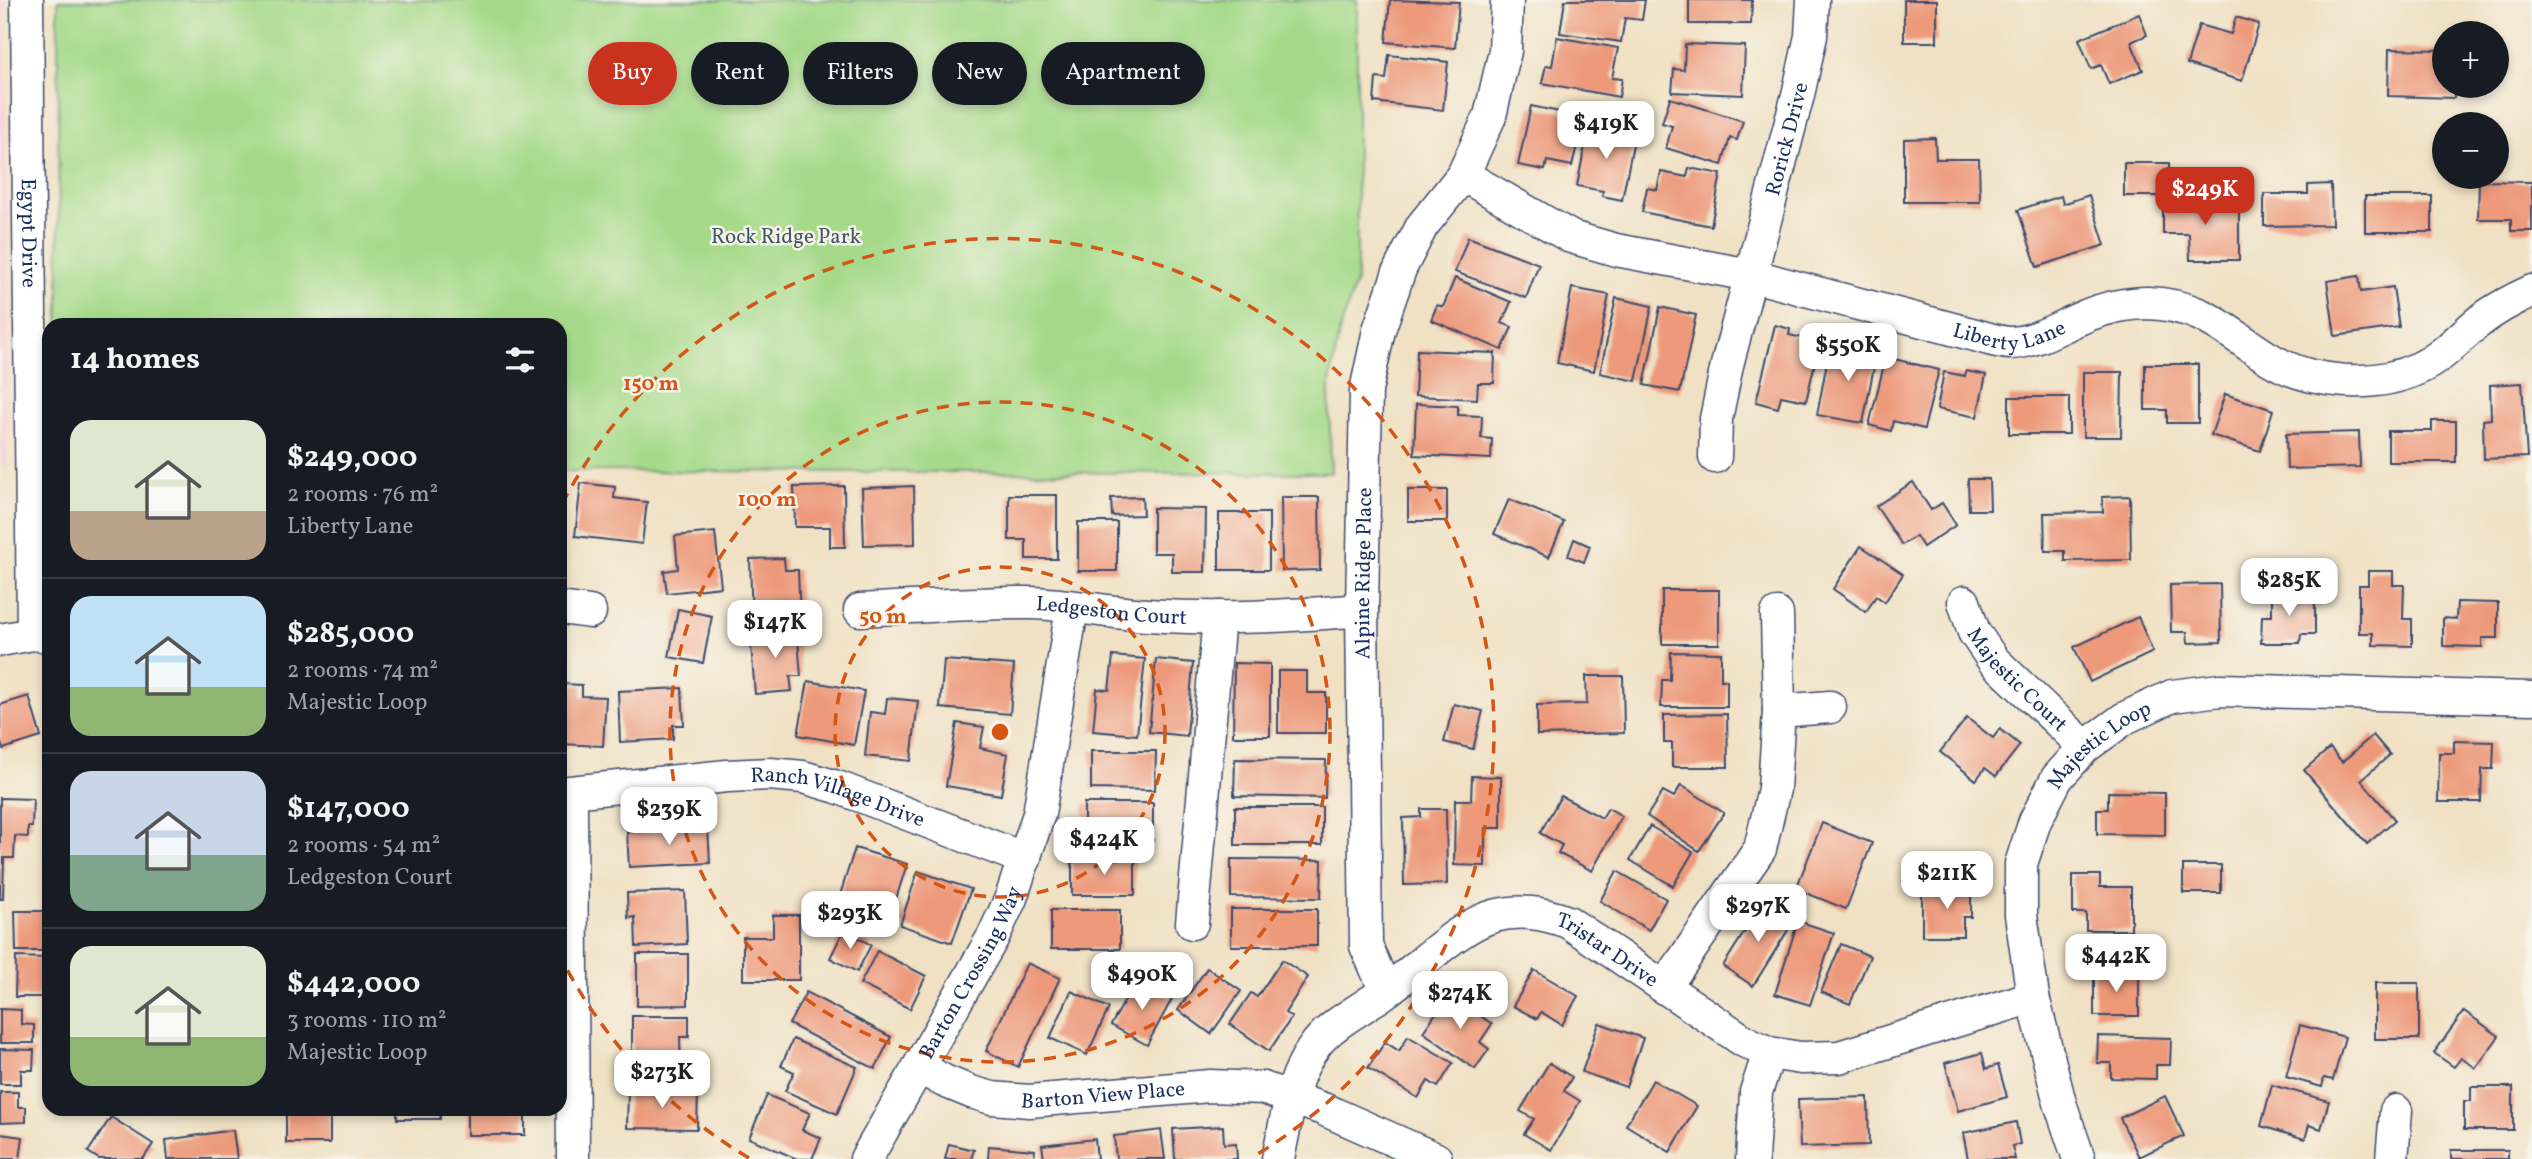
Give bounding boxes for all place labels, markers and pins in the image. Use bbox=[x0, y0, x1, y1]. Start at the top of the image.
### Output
pin: $419K bbox=[1557, 102, 1655, 161]
pin: $249K bbox=[2156, 168, 2254, 227]
pin: $550K bbox=[1799, 324, 1897, 383]
pin: $285K bbox=[2240, 558, 2338, 618]
pin: $147K bbox=[726, 600, 824, 660]
centre of rings bbox=[988, 720, 1012, 744]
pin: $239K bbox=[620, 788, 718, 847]
pin: $424K bbox=[1055, 818, 1153, 877]
pin: $211K bbox=[1898, 852, 1996, 911]
pin: $297K bbox=[1709, 884, 1807, 944]
pin: $293K bbox=[801, 892, 899, 951]
pin: $442K bbox=[2067, 934, 2165, 994]
pin: $490K bbox=[1093, 953, 1191, 1012]
pin: $274K bbox=[1411, 972, 1509, 1031]
pin: $273K bbox=[613, 1050, 711, 1110]

